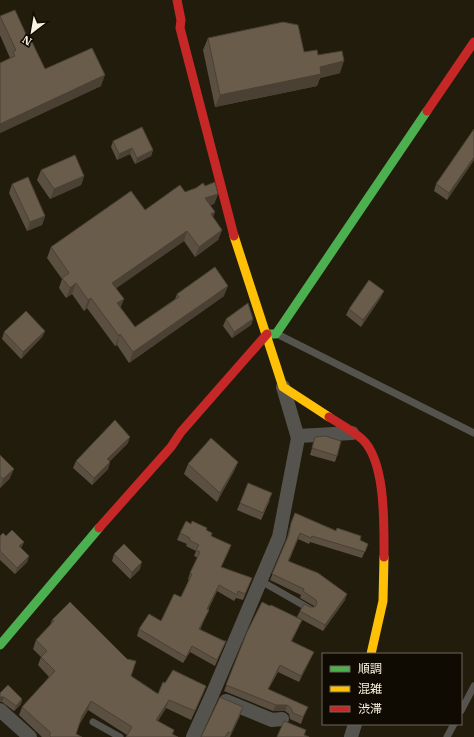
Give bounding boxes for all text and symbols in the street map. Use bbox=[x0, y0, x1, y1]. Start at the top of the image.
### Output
north arrow bbox=[12, 12, 52, 52]
text: N bbox=[19, 32, 34, 49]
legend bbox=[322, 653, 462, 725]
text: 順調 bbox=[358, 661, 382, 676]
text: 混雑 bbox=[358, 681, 382, 696]
text: 渋滞 bbox=[358, 701, 382, 716]

